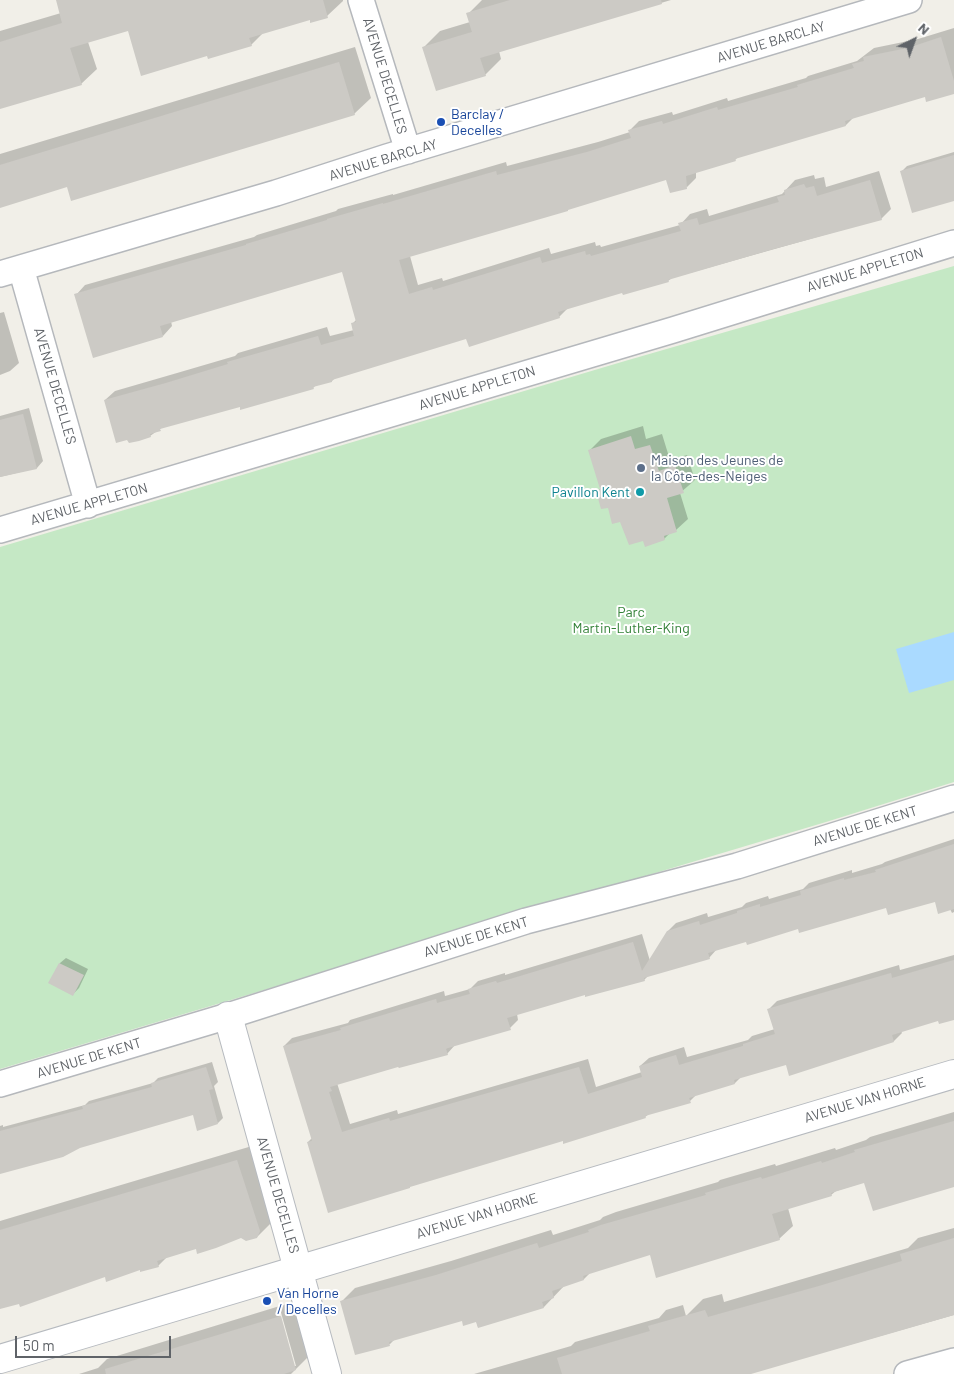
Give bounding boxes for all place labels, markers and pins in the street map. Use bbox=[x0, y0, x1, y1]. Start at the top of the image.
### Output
place label: Barclay / Decelles bbox=[451, 106, 504, 138]
marker: Barclay / Decelles bbox=[435, 116, 447, 128]
place label: Maison des Jeunes de la Côte-des-Neiges bbox=[651, 452, 783, 484]
marker: Maison des Jeunes de la Côte-des-Neiges bbox=[635, 462, 647, 474]
place label: Pavillon Kent bbox=[552, 484, 630, 500]
marker: Pavillon Kent bbox=[634, 486, 646, 498]
place label: Van Horne / Decelles bbox=[277, 1285, 339, 1318]
marker: Van Horne / Decelles bbox=[261, 1295, 273, 1307]

